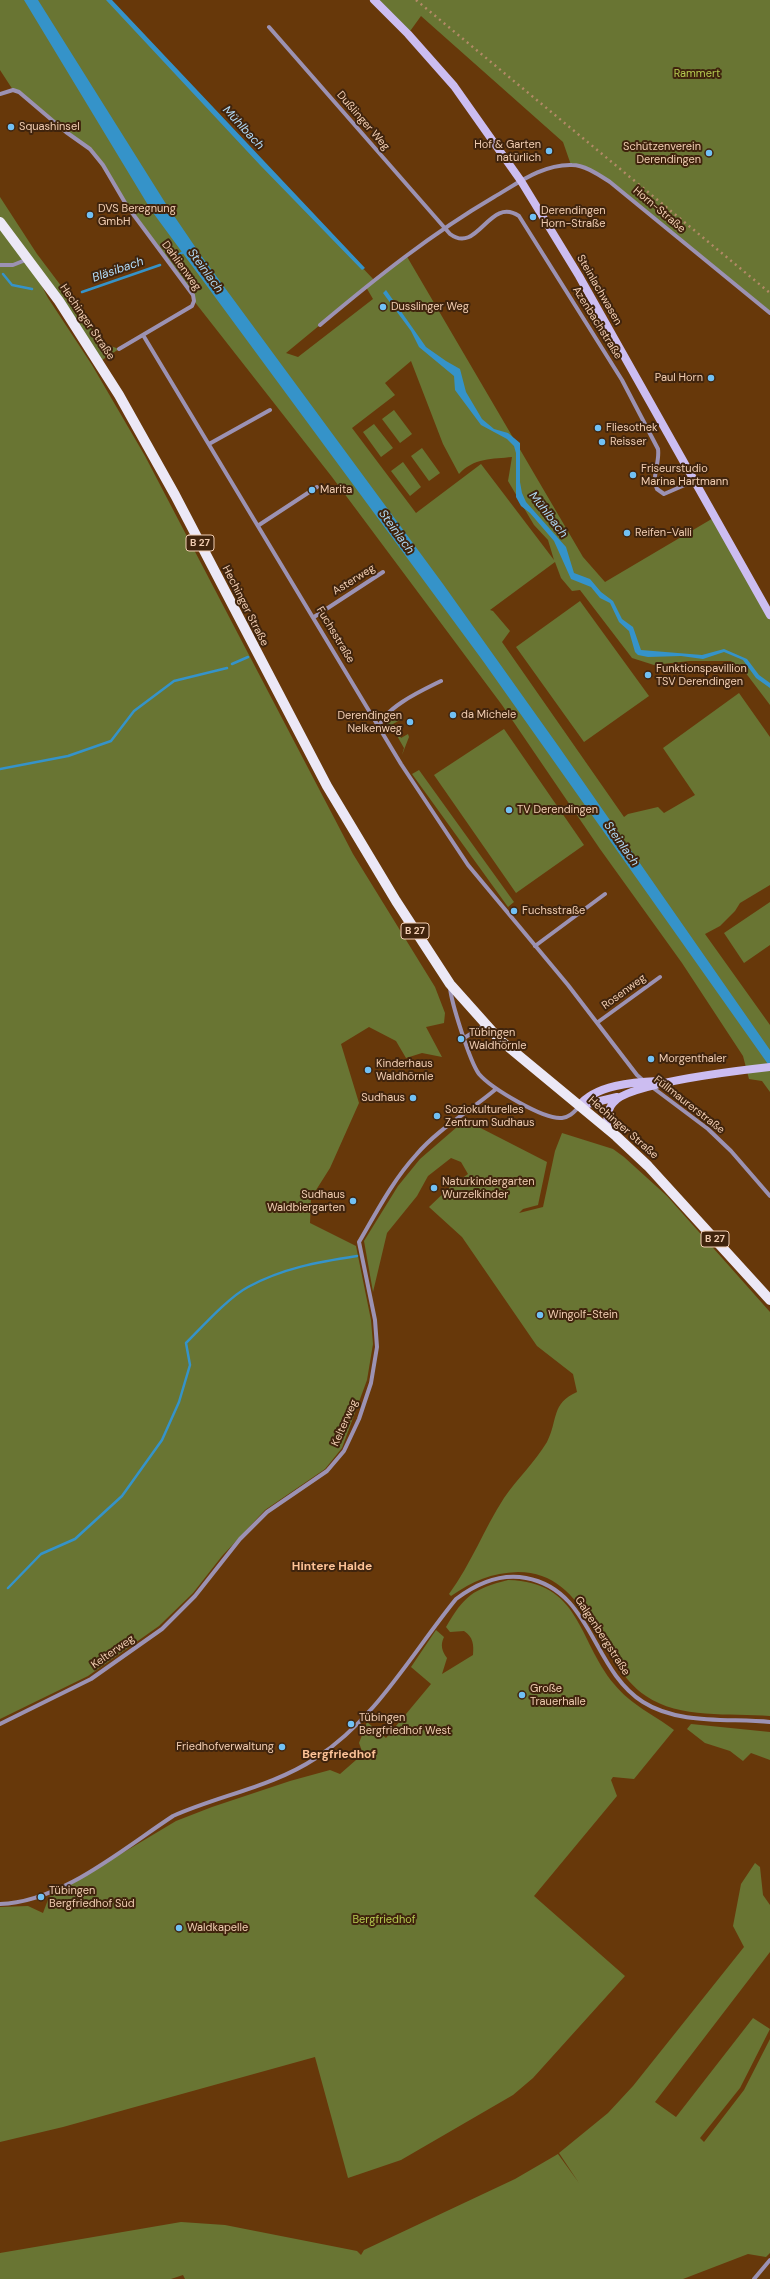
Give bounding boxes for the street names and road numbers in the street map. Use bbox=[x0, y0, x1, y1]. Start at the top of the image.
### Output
street label: Dußlinger Weg bbox=[334, 89, 392, 153]
street label: Horn-Straße bbox=[630, 184, 688, 236]
street label: Dahlienweg bbox=[159, 239, 203, 293]
street label: Steinlachwasen bbox=[574, 252, 624, 328]
street label: Hechinger Straße bbox=[57, 282, 117, 362]
street label: Azenbachstraße bbox=[569, 284, 625, 362]
road number: B 27 bbox=[186, 535, 214, 551]
street label: Asterweg bbox=[330, 562, 378, 598]
street label: Hechinger Straße bbox=[219, 564, 271, 648]
street label: Fuchsstraße bbox=[313, 604, 357, 666]
road number: B 27 bbox=[401, 923, 429, 939]
street label: Rosenweg bbox=[599, 972, 649, 1012]
street label: Füllmaurerstraße bbox=[651, 1073, 727, 1137]
street label: Hechinger Straße bbox=[585, 1094, 661, 1162]
road number: B 27 bbox=[701, 1231, 729, 1247]
street label: Kelterweg bbox=[329, 1398, 361, 1448]
street label: Galgenbergstraße bbox=[572, 1594, 632, 1678]
street label: Kelterweg bbox=[89, 1632, 137, 1672]

